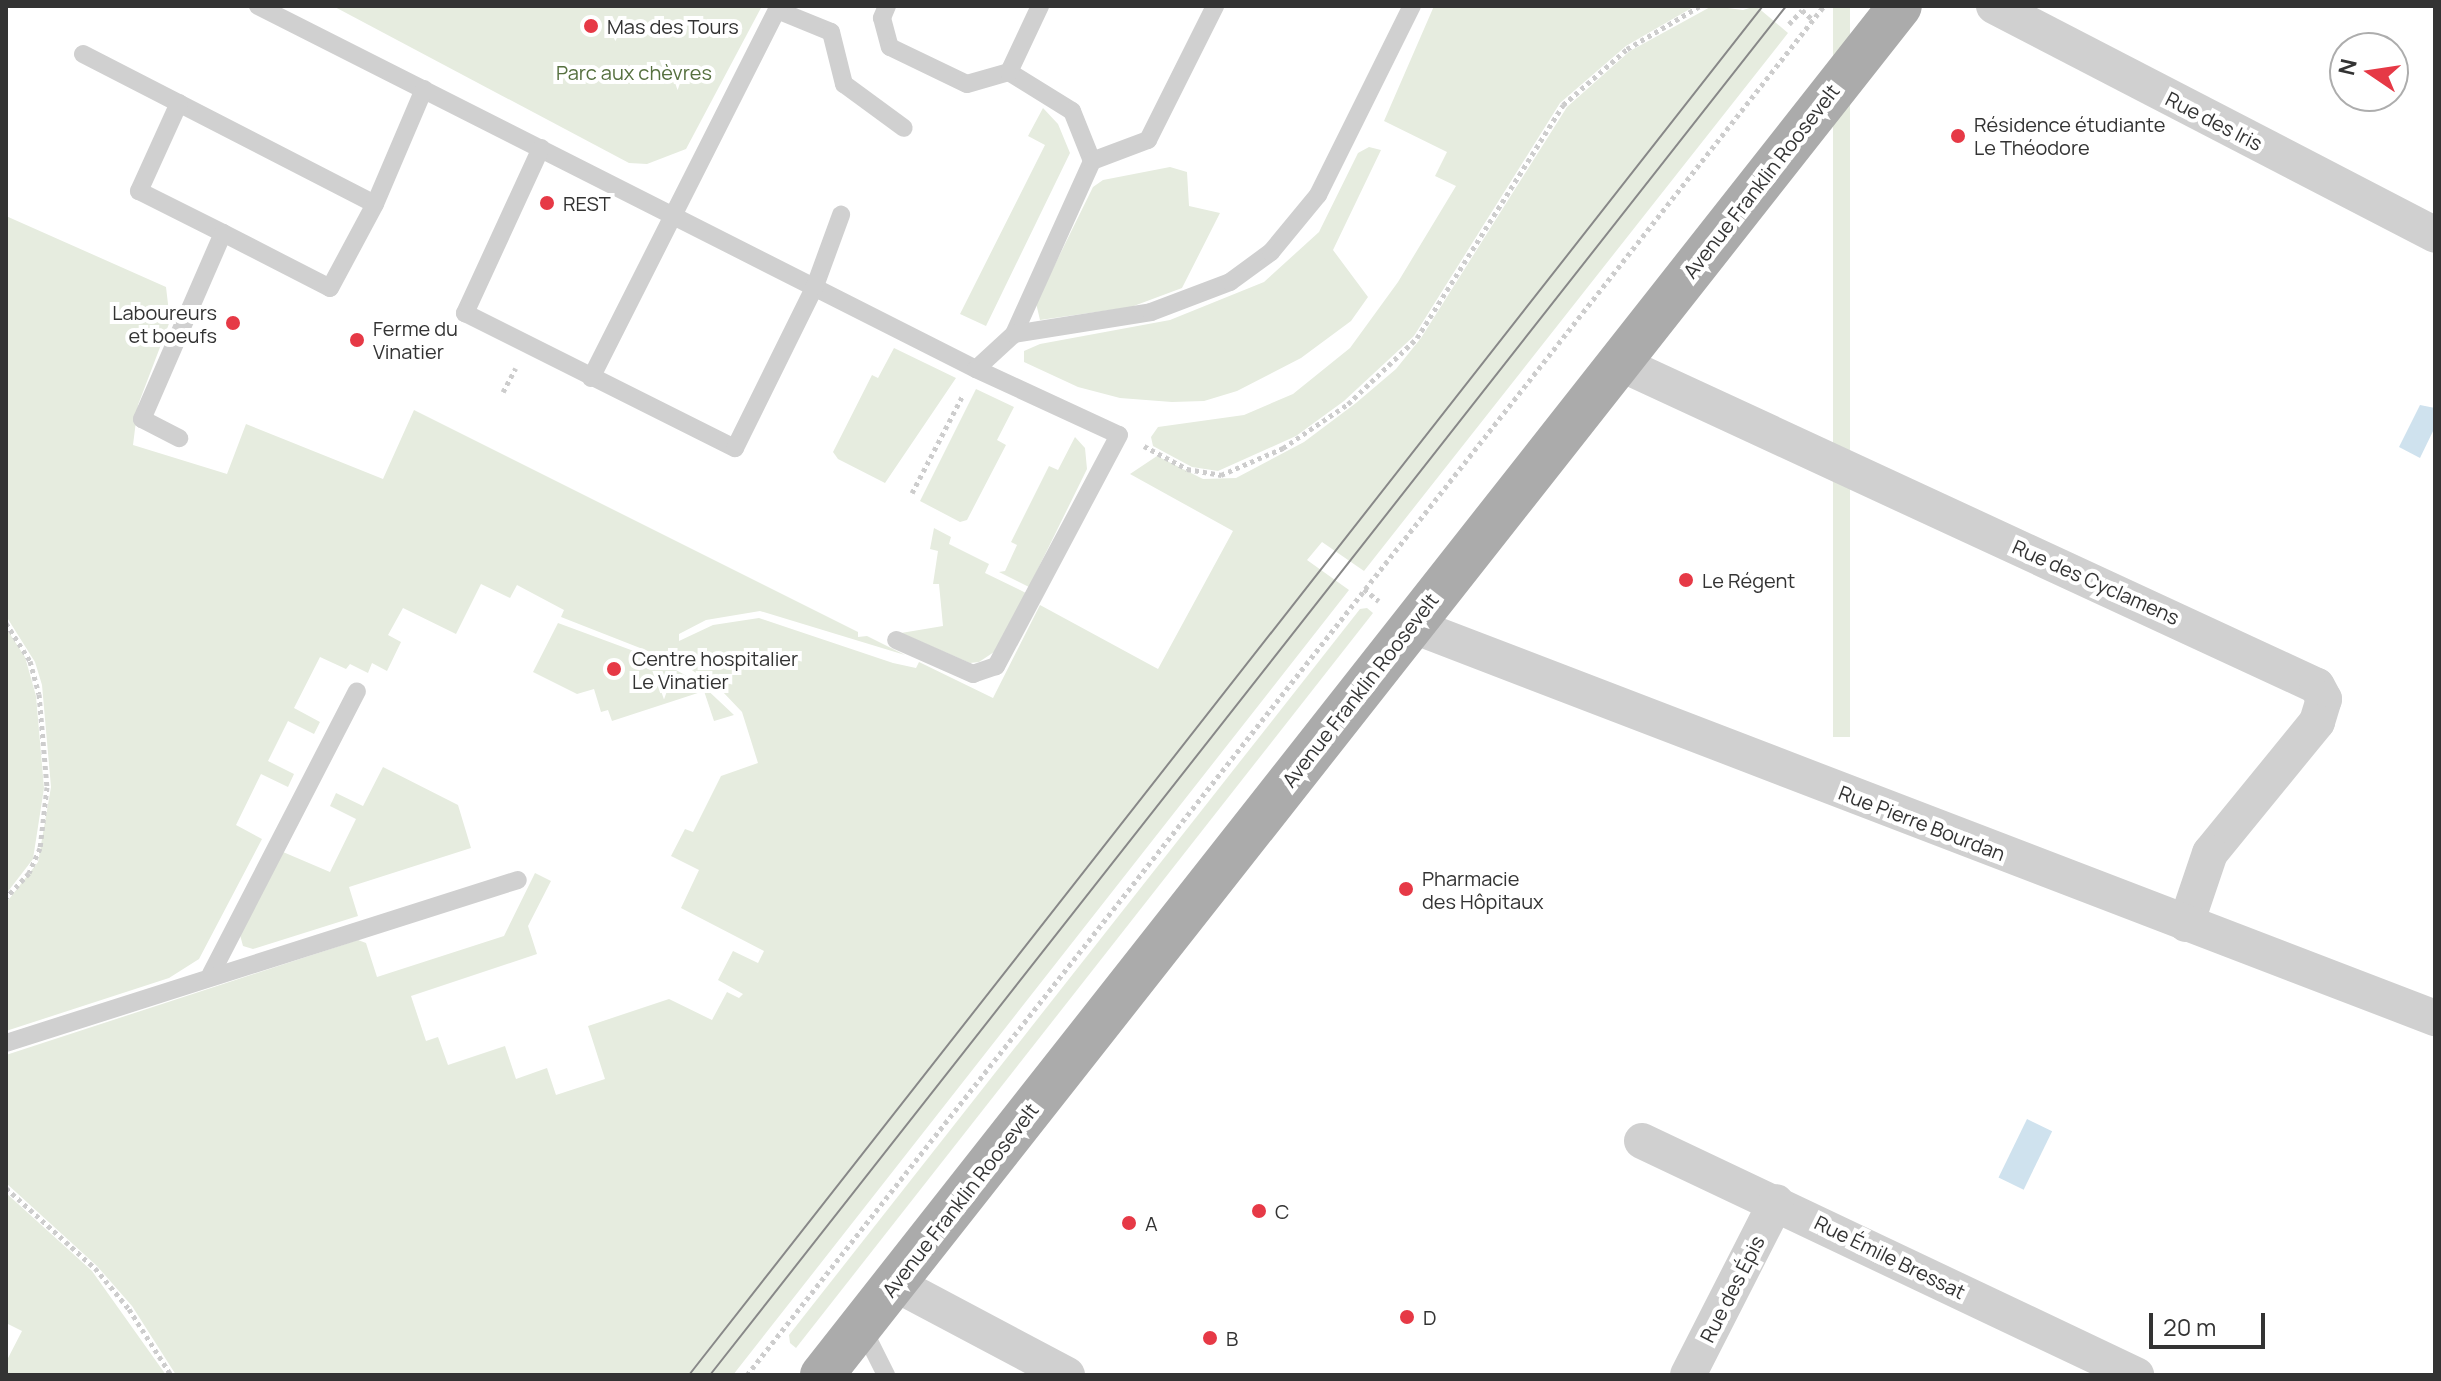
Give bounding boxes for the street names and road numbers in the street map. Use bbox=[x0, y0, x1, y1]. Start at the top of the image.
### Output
street label: Avenue Franklin Roosevelt bbox=[1678, 79, 1844, 283]
street label: Rue des Iris bbox=[2162, 86, 2266, 156]
street label: Rue des Cyclamens bbox=[2009, 534, 2183, 630]
street label: Avenue Franklin Roosevelt bbox=[1277, 588, 1443, 792]
street label: Rue Pierre Bourdan bbox=[1835, 780, 2009, 866]
street label: Avenue Franklin Roosevelt bbox=[877, 1098, 1043, 1302]
street label: Rue Émile Bressat bbox=[1811, 1210, 1969, 1304]
street label: Rue des Épis bbox=[1695, 1232, 1769, 1346]

